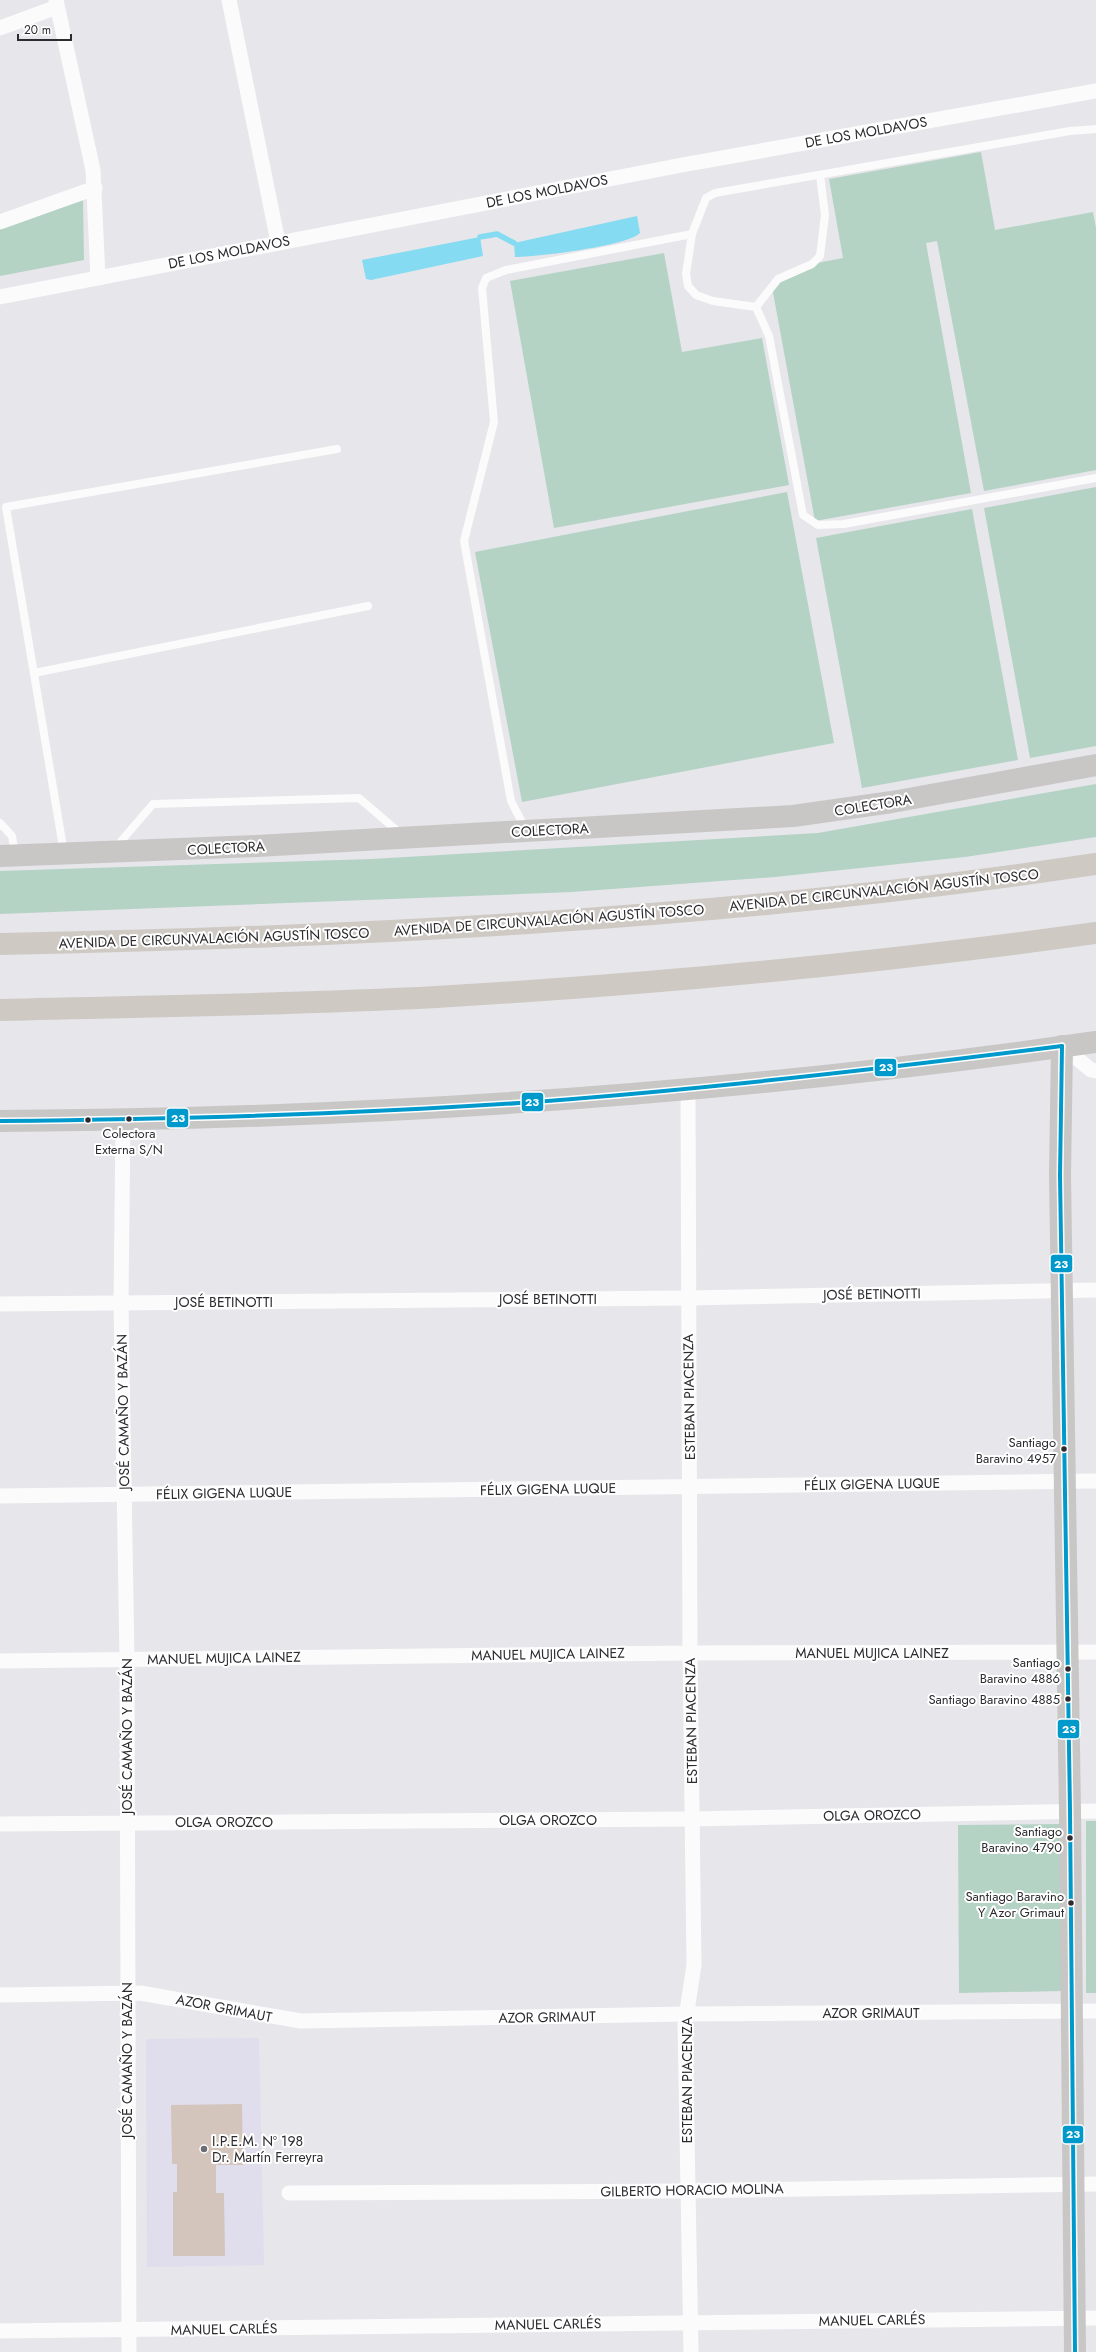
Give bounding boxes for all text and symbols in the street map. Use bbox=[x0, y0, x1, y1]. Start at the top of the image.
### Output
scale bar bbox=[18, 16, 71, 42]
text: 20 m bbox=[24, 21, 51, 39]
street label: DE LOS MOLDAVOS bbox=[803, 111, 929, 153]
street label: DE LOS MOLDAVOS bbox=[484, 169, 610, 213]
street label: DE LOS MOLDAVOS bbox=[166, 230, 292, 274]
street label: COLECTORA bbox=[833, 789, 914, 821]
street label: COLECTORA bbox=[511, 818, 590, 842]
street label: COLECTORA bbox=[187, 836, 266, 860]
street label: AVENIDA DE CIRCUNVALACIÓN AGUSTÍN TOSCO bbox=[728, 864, 1040, 916]
street label: AVENIDA DE CIRCUNVALACIÓN AGUSTÍN TOSCO bbox=[393, 899, 705, 941]
street label: AVENIDA DE CIRCUNVALACIÓN AGUSTÍN TOSCO bbox=[58, 923, 370, 953]
line badge: 23 bbox=[874, 1058, 897, 1077]
text: 23 bbox=[879, 1059, 893, 1075]
line badge: 23 bbox=[521, 1092, 544, 1112]
text: 23 bbox=[525, 1094, 539, 1110]
line badge: 23 bbox=[166, 1108, 189, 1128]
text: 23 bbox=[171, 1110, 185, 1126]
marker: Colectora Externa S/N bbox=[124, 1114, 134, 1124]
unlabelled marker bbox=[83, 1115, 93, 1125]
place label: Colectora Externa S/N bbox=[95, 1124, 163, 1159]
line badge: 23 bbox=[1050, 1254, 1073, 1273]
text: 23 bbox=[1054, 1256, 1068, 1272]
street label: JOSÉ BETINOTTI bbox=[821, 1283, 921, 1305]
street label: JOSÉ BETINOTTI bbox=[497, 1289, 597, 1309]
street label: JOSÉ BETINOTTI bbox=[173, 1292, 273, 1312]
street label: ESTEBAN PIACENZA bbox=[678, 1333, 700, 1460]
street label: JOSÉ CAMAÑO Y BAZÁN bbox=[112, 1334, 134, 1492]
place label: Santiago Baravino 4957 bbox=[976, 1433, 1056, 1468]
marker: Santiago Baravino 4957 bbox=[1059, 1444, 1069, 1454]
street label: FÉLIX GIGENA LUQUE bbox=[804, 1473, 940, 1495]
street label: FÉLIX GIGENA LUQUE bbox=[480, 1478, 616, 1500]
street label: FÉLIX GIGENA LUQUE bbox=[156, 1482, 292, 1504]
street label: MANUEL MUJICA LAINEZ bbox=[471, 1643, 625, 1665]
street label: MANUEL MUJICA LAINEZ bbox=[795, 1643, 949, 1663]
street label: MANUEL MUJICA LAINEZ bbox=[147, 1647, 301, 1669]
place label: Santiago Baravino 4886 bbox=[980, 1653, 1060, 1688]
street label: ESTEBAN PIACENZA bbox=[680, 1657, 702, 1784]
street label: JOSÉ CAMAÑO Y BAZÁN bbox=[117, 1658, 137, 1816]
marker: Santiago Baravino 4886 bbox=[1063, 1664, 1073, 1674]
place label: Santiago Baravino 4885 bbox=[928, 1690, 1060, 1709]
marker: Santiago Baravino 4885 bbox=[1063, 1694, 1073, 1704]
line badge: 23 bbox=[1057, 1719, 1080, 1739]
text: 23 bbox=[1062, 1721, 1076, 1737]
street label: OLGA OROZCO bbox=[823, 1804, 921, 1826]
street label: OLGA OROZCO bbox=[499, 1810, 597, 1830]
street label: OLGA OROZCO bbox=[175, 1812, 273, 1832]
place label: Santiago Baravino 4790 bbox=[981, 1822, 1062, 1857]
marker: Santiago Baravino 4790 bbox=[1065, 1833, 1075, 1843]
place label: Santiago Baravino Y Azor Grimaut bbox=[965, 1887, 1065, 1922]
marker: Santiago Baravino Y Azor Grimaut bbox=[1066, 1898, 1076, 1908]
street label: JOSÉ CAMAÑO Y BAZÁN bbox=[117, 1982, 137, 2140]
street label: AZOR GRIMAUT bbox=[174, 1989, 274, 2027]
street label: AZOR GRIMAUT bbox=[822, 2003, 920, 2023]
street label: AZOR GRIMAUT bbox=[498, 2006, 596, 2028]
street label: ESTEBAN PIACENZA bbox=[677, 2016, 697, 2143]
line badge: 23 bbox=[1062, 2125, 1084, 2144]
text: 23 bbox=[1066, 2126, 1080, 2142]
place label: I.P.E.M. Nº 198 Dr. Martín Ferreyra bbox=[212, 2131, 323, 2167]
marker: I.P.E.M. Nº 198 Dr. Martín Ferreyra bbox=[199, 2144, 209, 2154]
street label: GILBERTO HORACIO MOLINA bbox=[600, 2178, 785, 2202]
street label: MANUEL CARLÉS bbox=[819, 2309, 926, 2331]
street label: MANUEL CARLÉS bbox=[495, 2313, 602, 2335]
street label: MANUEL CARLÉS bbox=[171, 2318, 278, 2340]

